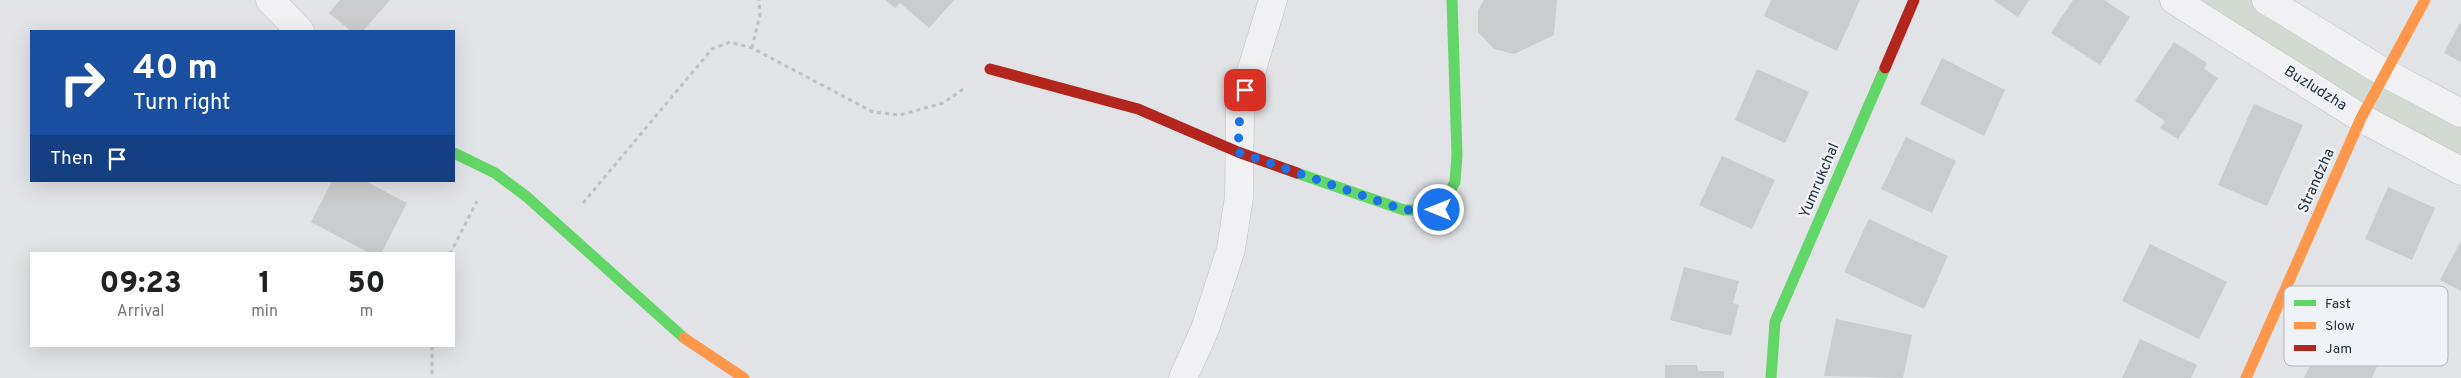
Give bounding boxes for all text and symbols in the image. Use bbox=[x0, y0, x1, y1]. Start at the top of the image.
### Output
text: 40 m bbox=[133, 47, 218, 91]
icon: right bbox=[50, 50, 115, 115]
street label: Buzludzha bbox=[2280, 62, 2350, 116]
pin bbox=[1224, 69, 1266, 111]
icon: arrive bbox=[1231, 76, 1259, 104]
text: Turn right bbox=[133, 90, 230, 117]
street label: Yumrukchal bbox=[1796, 141, 1844, 221]
icon: arrive bbox=[103, 145, 131, 173]
street label: Strandzha bbox=[2294, 146, 2340, 216]
text: Then bbox=[50, 147, 93, 171]
position arrow bbox=[1412, 183, 1464, 235]
text: 09:23 bbox=[100, 266, 182, 303]
text: 1 bbox=[258, 266, 271, 303]
text: 50 bbox=[347, 266, 385, 303]
legend bbox=[2284, 286, 2448, 366]
text: Fast bbox=[2325, 296, 2351, 313]
text: Arrival bbox=[117, 302, 164, 322]
text: min bbox=[251, 302, 278, 322]
text: m bbox=[360, 302, 373, 322]
text: Slow bbox=[2325, 318, 2355, 335]
text: Jam bbox=[2325, 341, 2352, 358]

